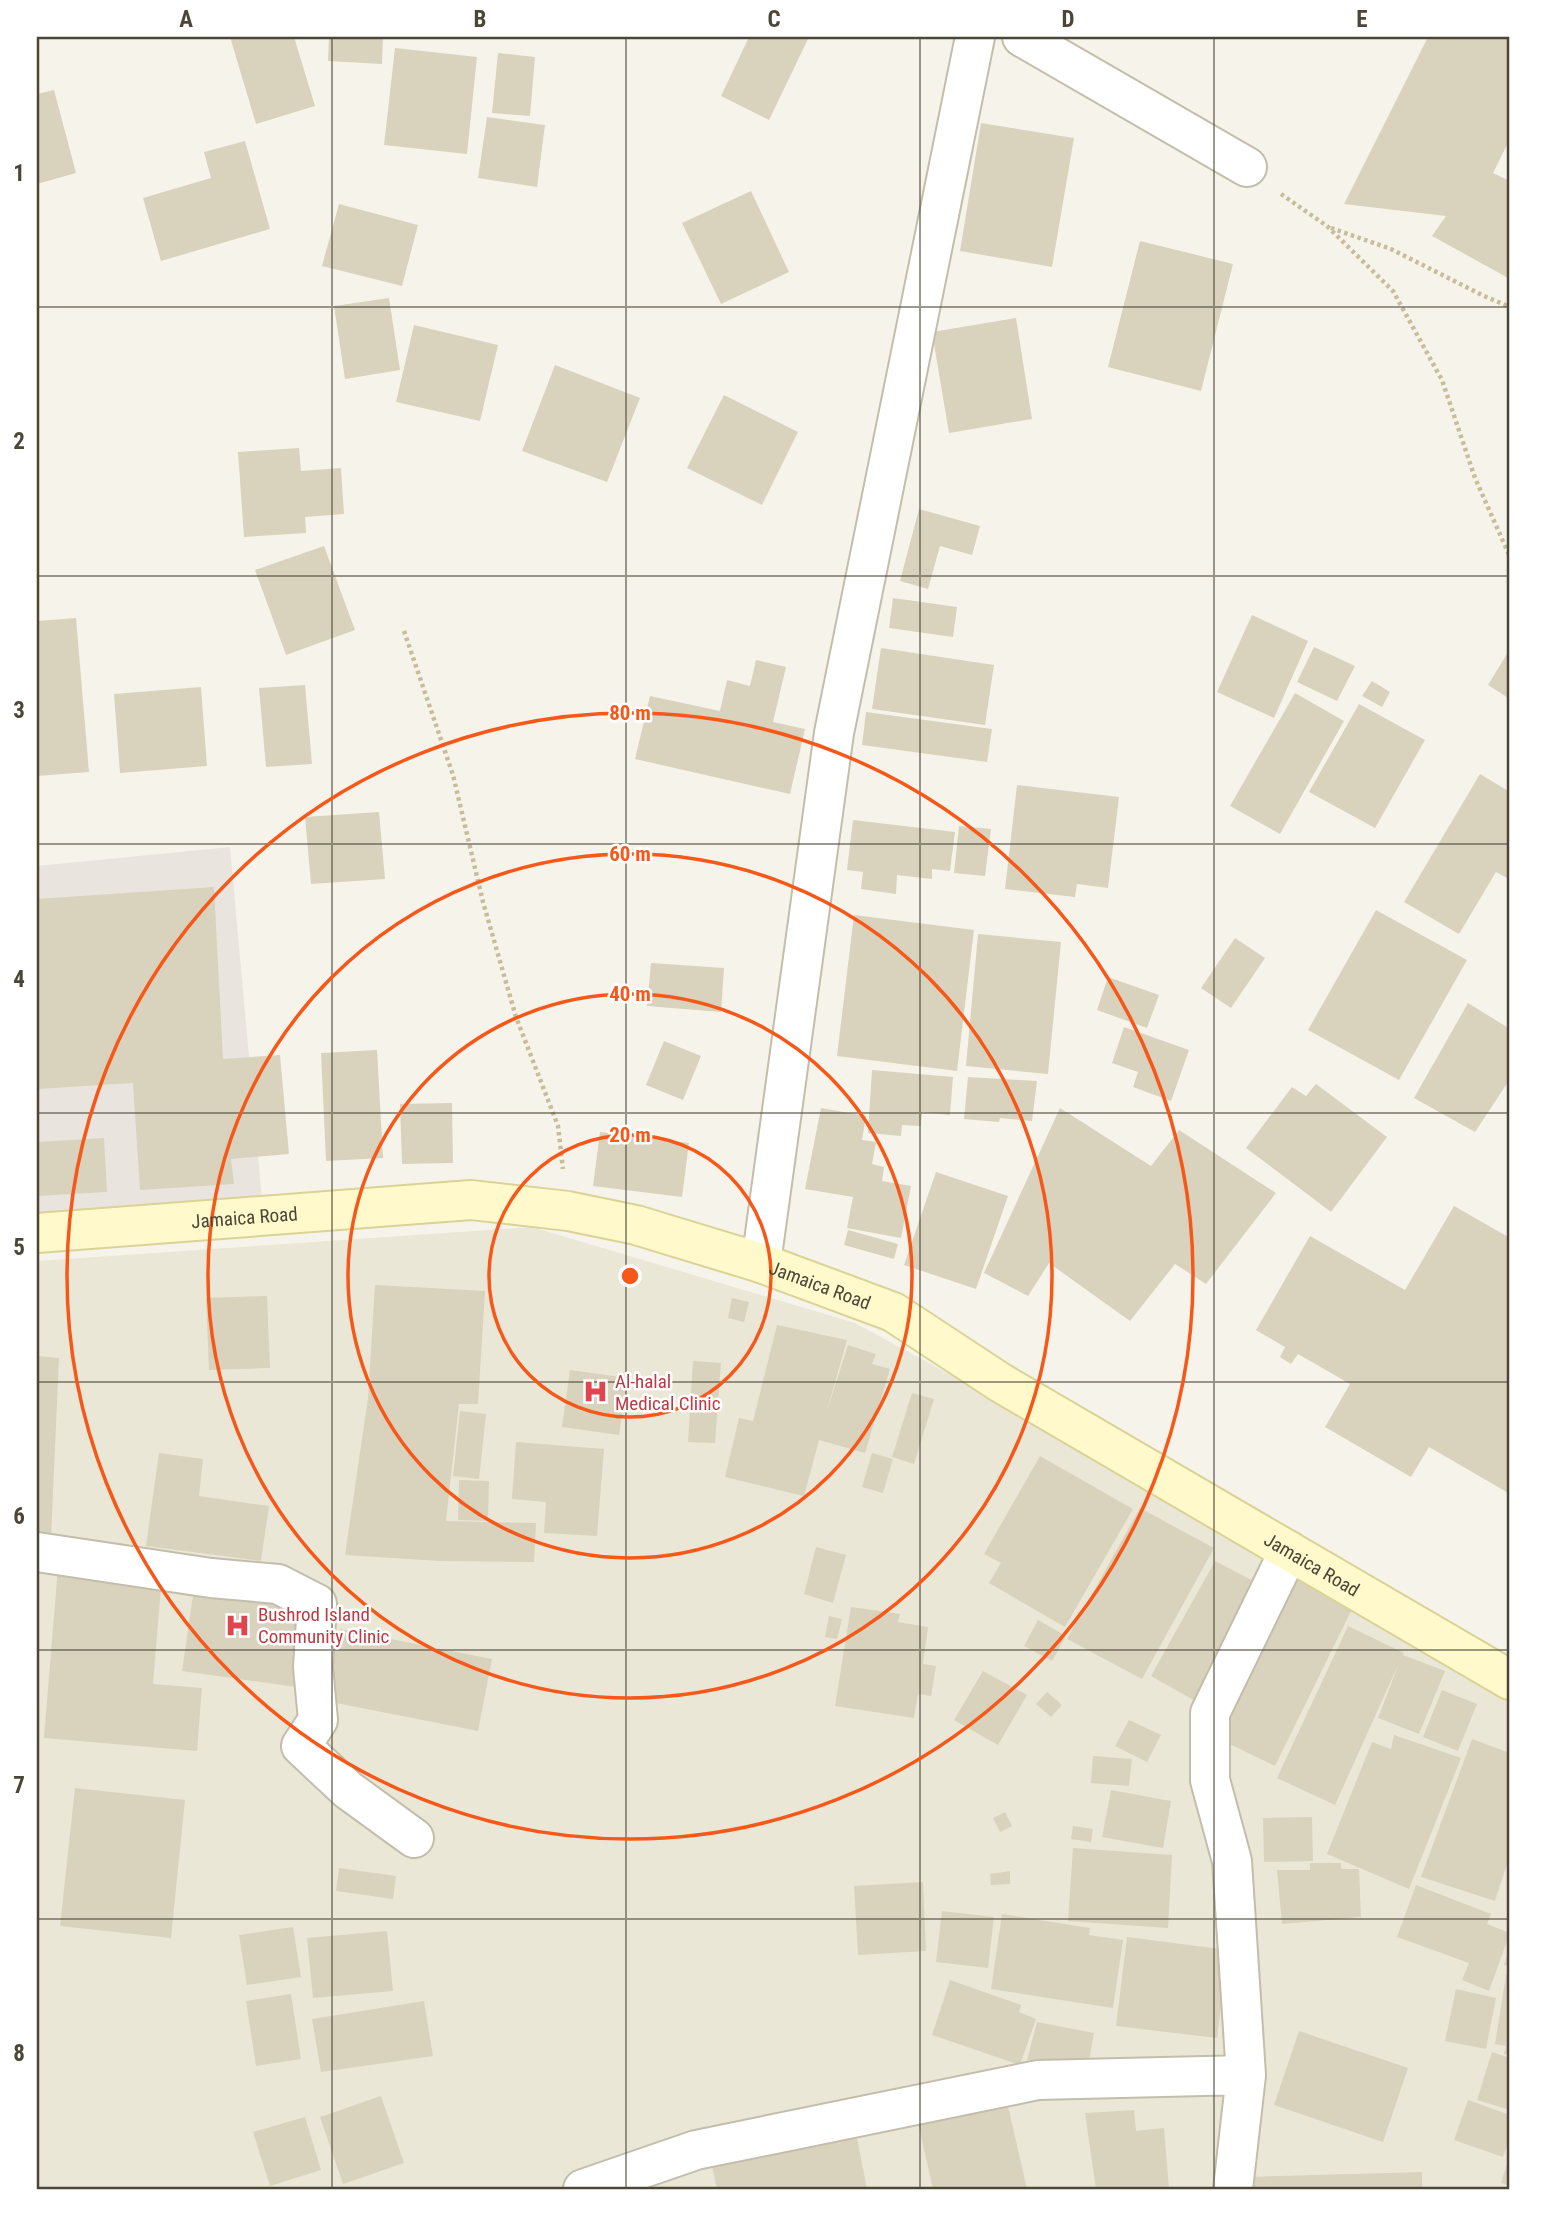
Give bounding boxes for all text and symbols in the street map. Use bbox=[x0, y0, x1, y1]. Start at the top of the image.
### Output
text: A bbox=[179, 6, 193, 33]
text: B bbox=[474, 6, 486, 33]
text: C bbox=[767, 6, 781, 33]
text: D bbox=[1062, 6, 1075, 33]
text: E bbox=[1356, 6, 1368, 33]
text: 1 bbox=[13, 160, 25, 187]
text: 2 bbox=[13, 428, 25, 455]
text: 3 bbox=[13, 697, 25, 724]
text: 80 m bbox=[609, 701, 651, 725]
text: 60 m bbox=[609, 842, 651, 866]
text: 4 bbox=[13, 966, 25, 993]
text: 40 m bbox=[609, 982, 651, 1006]
text: 20 m bbox=[609, 1123, 651, 1147]
street label: Jamaica Road bbox=[190, 1202, 298, 1233]
text: 5 bbox=[13, 1234, 25, 1261]
street label: Jamaica Road bbox=[766, 1256, 874, 1315]
centre of rings bbox=[618, 1264, 642, 1288]
place label: Al-halal Medical Clinic bbox=[615, 1370, 721, 1415]
hospital icon: Al-halal Medical Clinic bbox=[581, 1378, 609, 1406]
text: 6 bbox=[13, 1503, 25, 1530]
street label: Jamaica Road bbox=[1260, 1528, 1363, 1602]
place label: Bushrod Island Community Clinic bbox=[258, 1603, 390, 1648]
hospital icon: Bushrod Island Community Clinic bbox=[224, 1611, 252, 1639]
text: 7 bbox=[13, 1772, 25, 1799]
text: 8 bbox=[13, 2040, 25, 2067]

